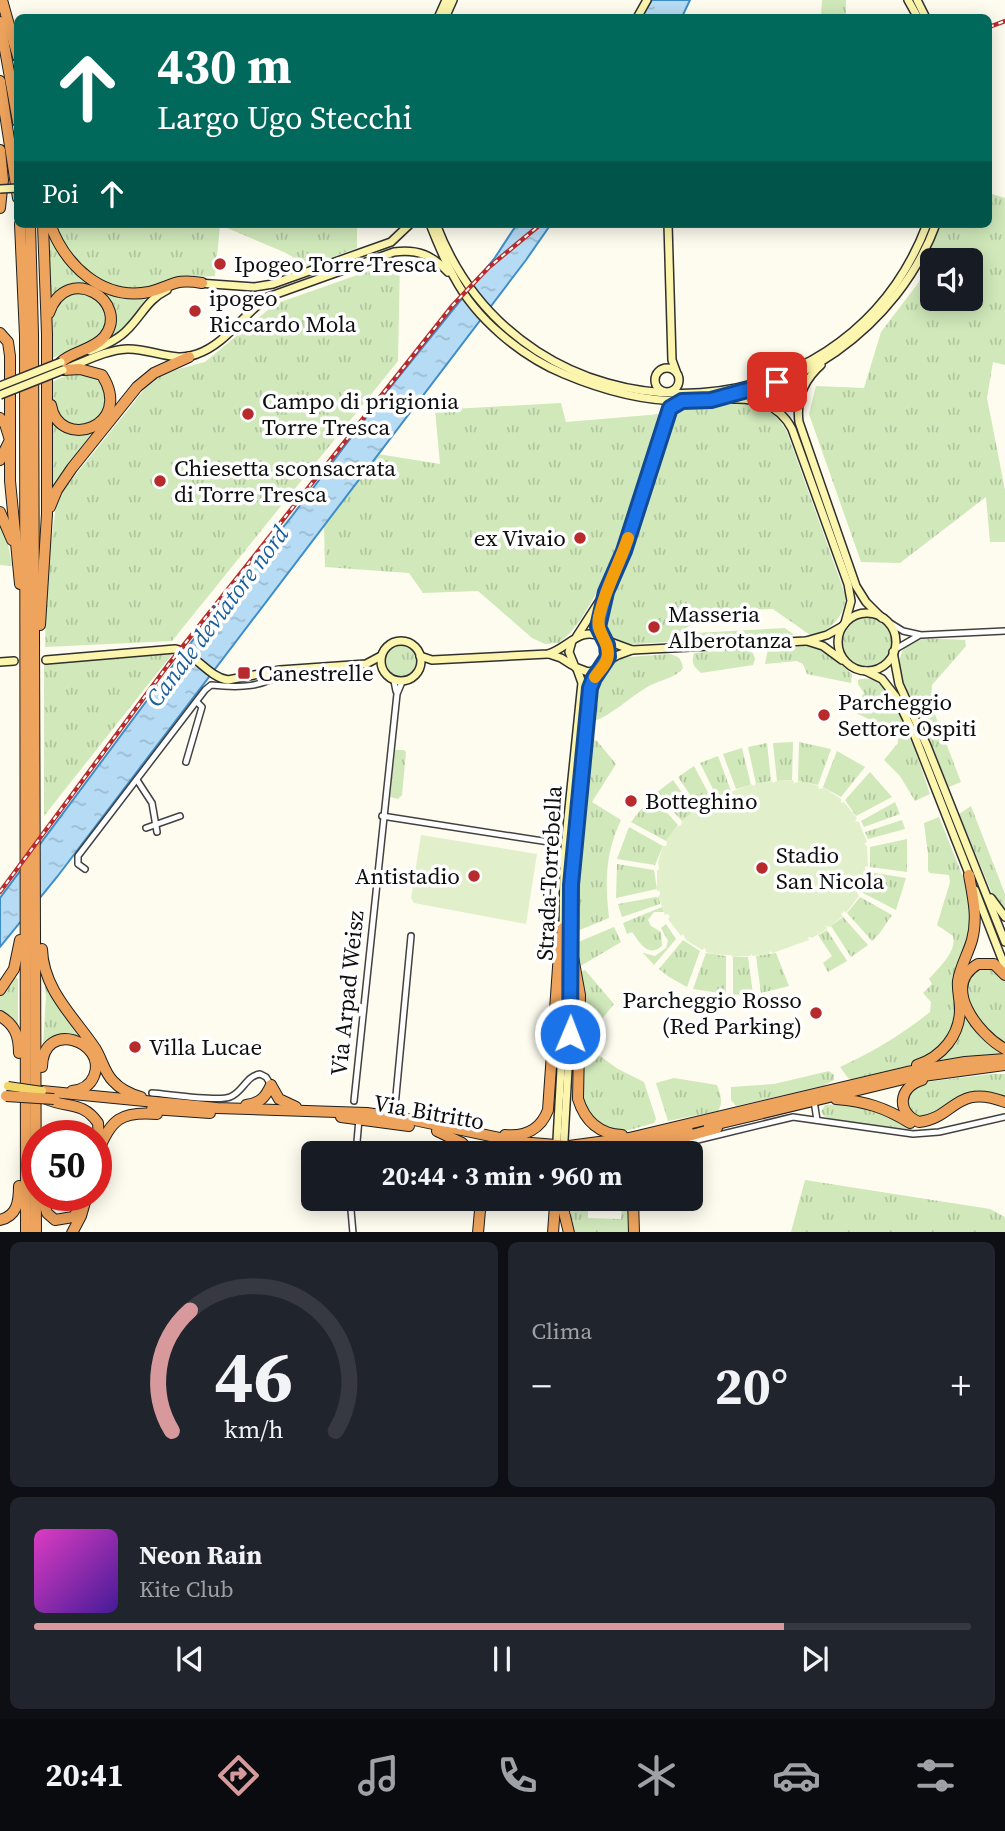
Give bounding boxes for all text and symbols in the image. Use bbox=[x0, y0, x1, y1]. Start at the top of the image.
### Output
text: 430 m bbox=[157, 32, 292, 99]
icon: ahead bbox=[42, 42, 133, 133]
text: Largo Ugo Stecchi bbox=[157, 96, 412, 140]
icon: ahead bbox=[93, 175, 131, 213]
text: Poi bbox=[42, 176, 79, 212]
place label: Ipogeo Torre Tresca bbox=[234, 248, 437, 280]
map controls bbox=[920, 248, 983, 311]
button: sound bbox=[920, 248, 983, 311]
marker: Ipogeo Torre Tresca bbox=[212, 256, 228, 272]
place label: ipogeo Riccardo Mola bbox=[209, 282, 357, 340]
marker: ipogeo Riccardo Mola bbox=[187, 303, 203, 319]
pin bbox=[747, 352, 807, 412]
icon: arrive bbox=[758, 363, 796, 401]
place label: Campo di prigionia Torre Tresca bbox=[262, 385, 459, 443]
marker: Campo di prigionia Torre Tresca bbox=[240, 406, 256, 422]
place label: Chiesetta sconsacrata di Torre Tresca bbox=[174, 452, 396, 510]
marker: Chiesetta sconsacrata di Torre Tresca bbox=[152, 473, 168, 489]
water label: Canale deviatore nord bbox=[138, 518, 296, 713]
place label: ex Vivaio bbox=[474, 522, 566, 554]
marker: ex Vivaio bbox=[572, 530, 588, 546]
place label: Masseria Alberotanza bbox=[668, 598, 793, 656]
marker: Masseria Alberotanza bbox=[646, 619, 662, 635]
place label: Canestrelle bbox=[258, 657, 374, 689]
marker: Canestrelle bbox=[236, 665, 252, 681]
place label: Parcheggio Settore Ospiti bbox=[838, 686, 977, 744]
marker: Parcheggio Settore Ospiti bbox=[816, 707, 832, 723]
street label: Strada Torrebella bbox=[528, 784, 570, 961]
place label: Botteghino bbox=[645, 785, 758, 817]
marker: Botteghino bbox=[623, 793, 639, 809]
place label: Stadio San Nicola bbox=[776, 839, 885, 897]
place label: Antistadio bbox=[355, 860, 460, 892]
marker: Stadio San Nicola bbox=[754, 860, 770, 876]
marker: Antistadio bbox=[466, 868, 482, 884]
street label: Via Arpad Weisz bbox=[322, 909, 372, 1077]
place label: Parcheggio Rosso (Red Parking) bbox=[622, 984, 802, 1042]
position arrow bbox=[533, 997, 607, 1071]
marker: Parcheggio Rosso (Red Parking) bbox=[808, 1005, 824, 1021]
place label: Villa Lucae bbox=[149, 1031, 262, 1063]
marker: Villa Lucae bbox=[127, 1039, 143, 1055]
street label: Via Bitritto bbox=[371, 1087, 487, 1137]
speed limit sign: 50 bbox=[21, 1120, 112, 1211]
text: 20:44 · 3 min · 960 m bbox=[382, 1158, 622, 1194]
text: Clima bbox=[532, 1315, 592, 1347]
text: 46 bbox=[214, 1326, 293, 1425]
text: 20° bbox=[715, 1350, 788, 1421]
text: − bbox=[532, 1360, 552, 1412]
text: + bbox=[951, 1360, 971, 1412]
text: km/h bbox=[224, 1411, 284, 1445]
text: Neon Rain bbox=[139, 1537, 262, 1573]
text: Kite Club bbox=[139, 1573, 234, 1605]
icon: previous bbox=[171, 1640, 209, 1678]
icon: pause bbox=[483, 1640, 521, 1678]
icon: next bbox=[796, 1640, 834, 1678]
icon: directions bbox=[214, 1751, 263, 1800]
icon: music bbox=[354, 1751, 403, 1800]
icon: phone bbox=[493, 1751, 542, 1800]
icon: climate bbox=[632, 1751, 681, 1800]
icon: car bbox=[772, 1751, 821, 1800]
icon: filters bbox=[911, 1751, 960, 1800]
text: 20:41 bbox=[45, 1753, 124, 1797]

